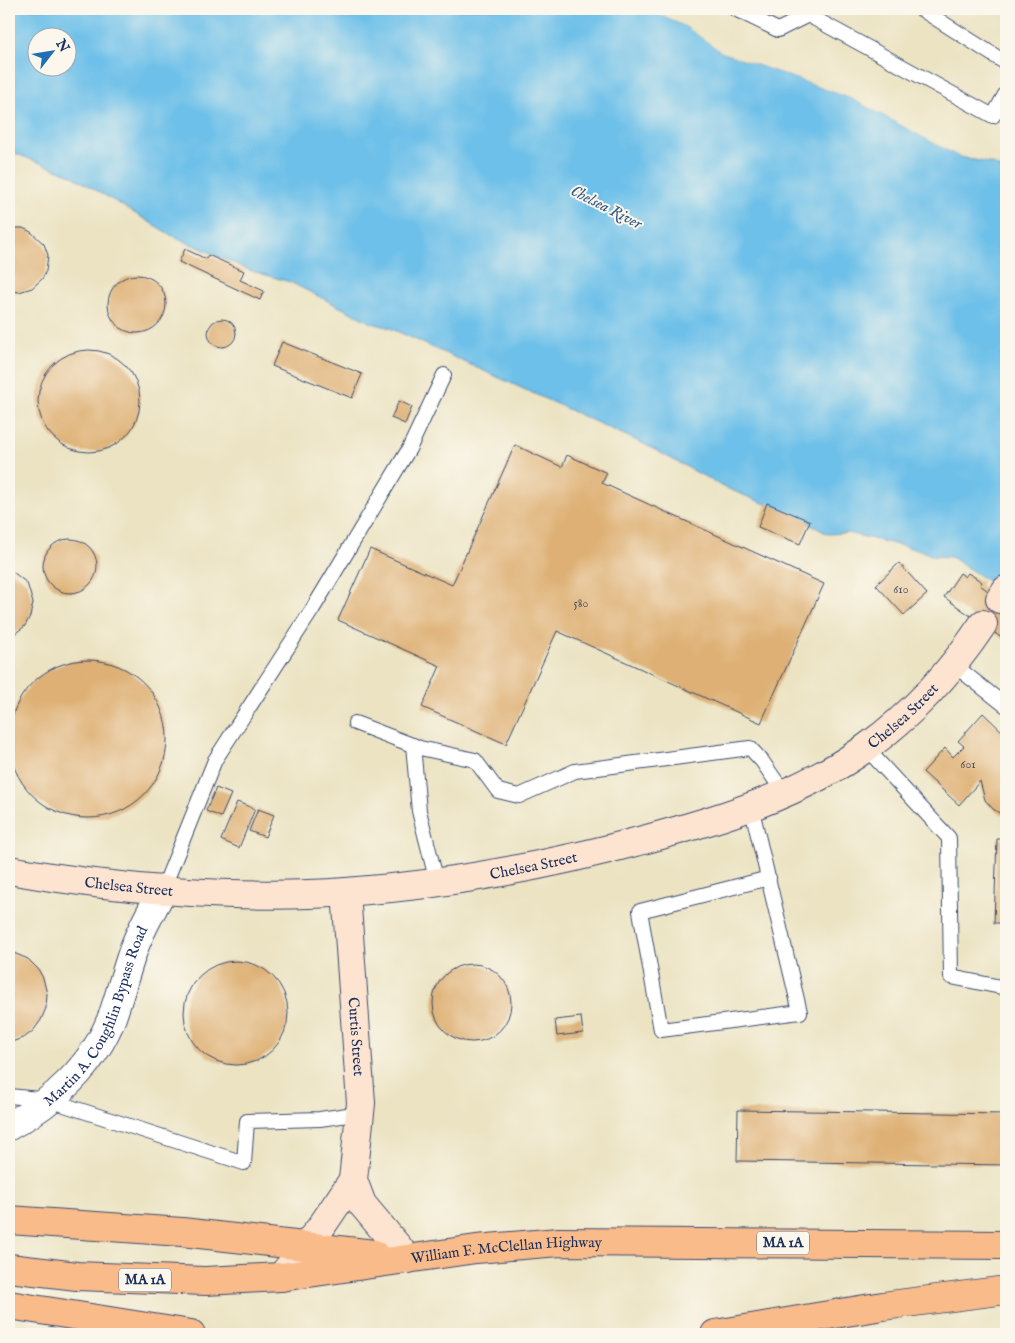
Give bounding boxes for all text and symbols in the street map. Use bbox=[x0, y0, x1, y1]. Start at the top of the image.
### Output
north arrow bbox=[28, 28, 78, 78]
text: N bbox=[51, 35, 73, 56]
water label: Chelsea River bbox=[567, 182, 646, 235]
house number: 610 bbox=[893, 582, 909, 597]
house number: 580 bbox=[574, 596, 589, 611]
street label: Chelsea Street bbox=[864, 679, 942, 753]
house number: 601 bbox=[960, 757, 976, 772]
street label: Chelsea Street bbox=[488, 847, 579, 884]
street label: Chelsea Street bbox=[83, 872, 174, 900]
street label: Martin A. Coughlin Bypass Road bbox=[40, 922, 152, 1110]
street label: Curtis Street bbox=[344, 997, 369, 1077]
street label: William F. McClellan Highway bbox=[410, 1232, 603, 1268]
road number: MA 1A bbox=[757, 1232, 809, 1254]
road number: MA 1A bbox=[119, 1268, 171, 1292]

